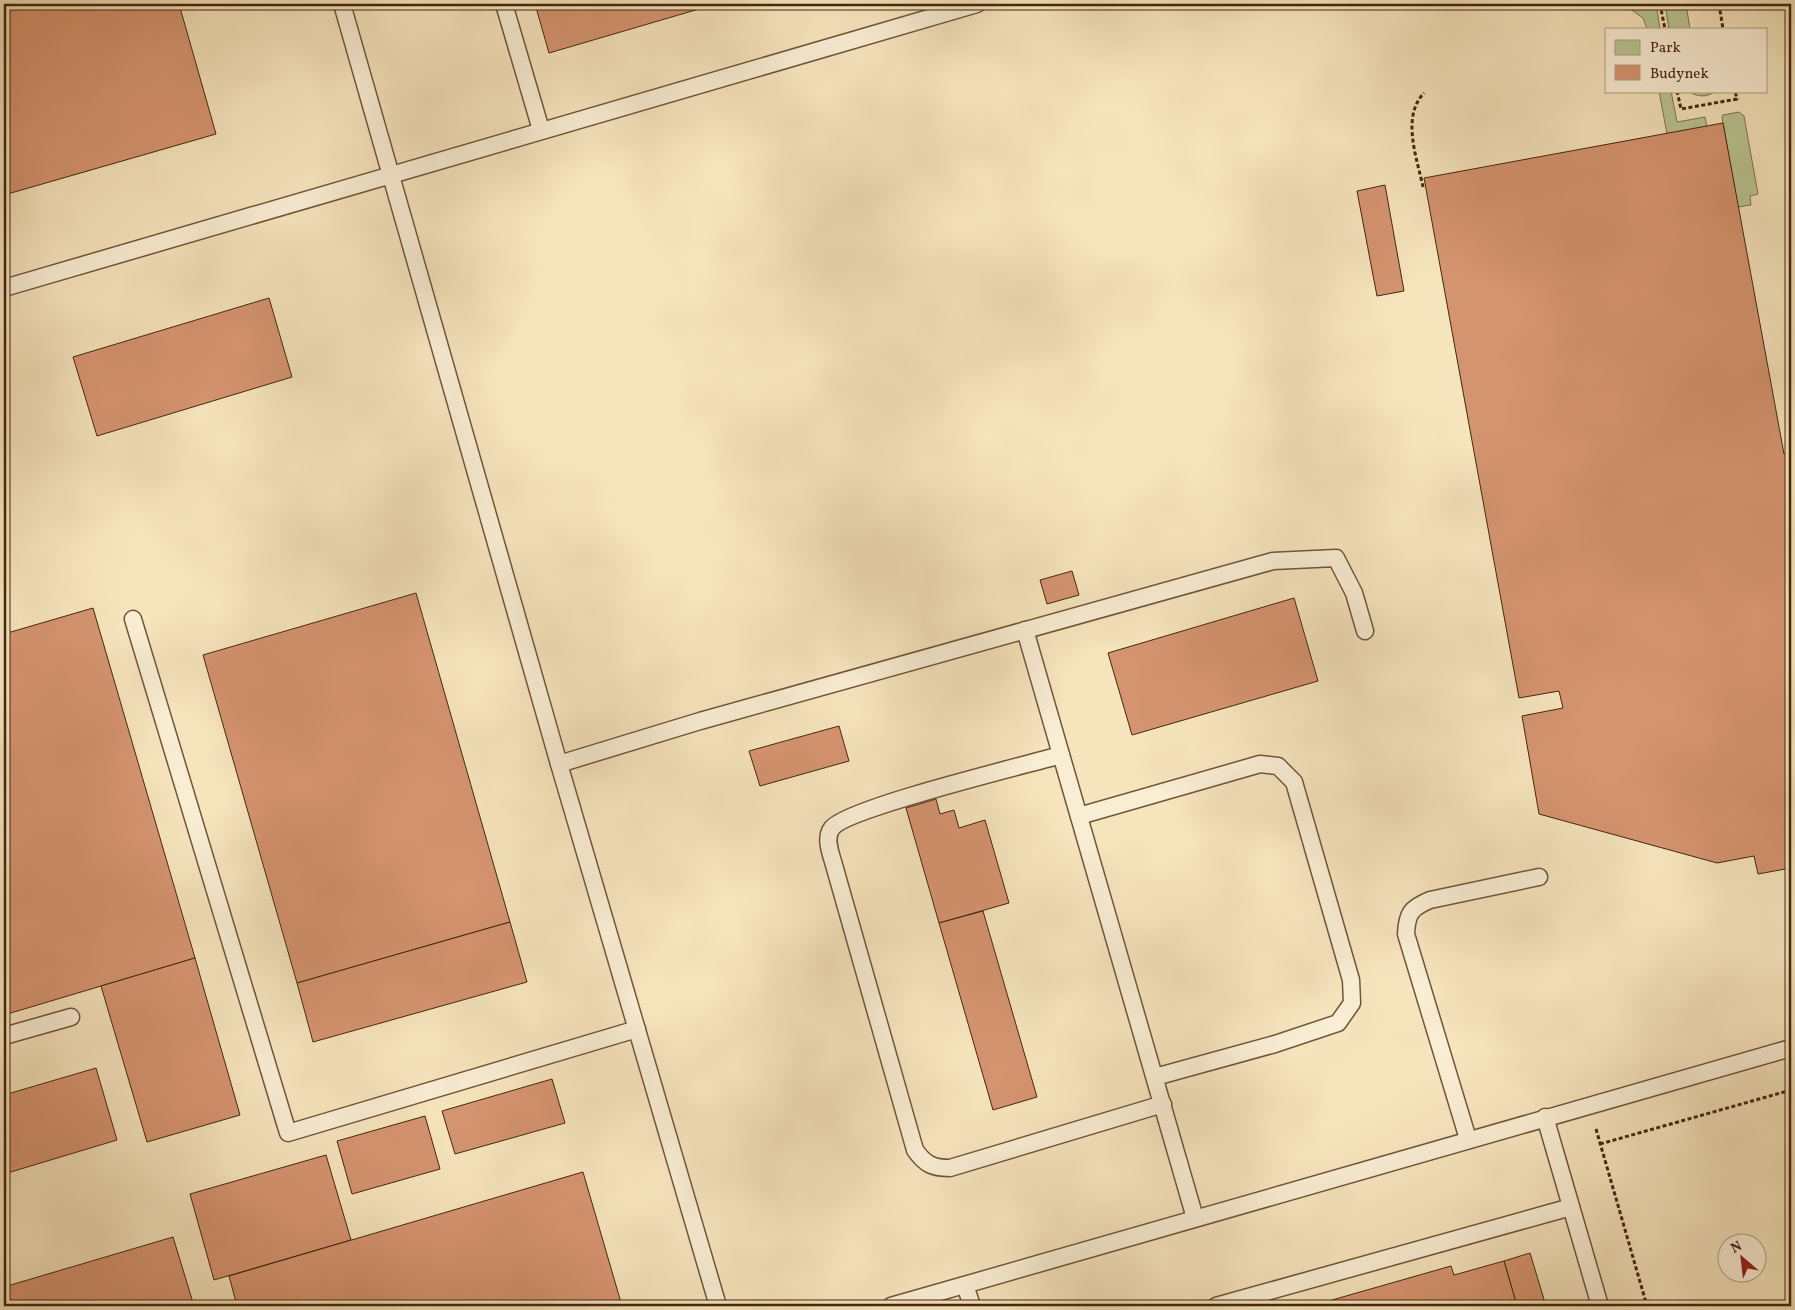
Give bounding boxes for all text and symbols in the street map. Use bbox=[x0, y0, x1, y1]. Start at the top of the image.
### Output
legend bbox=[1605, 28, 1768, 92]
text: Park bbox=[1650, 38, 1681, 59]
text: Budynek bbox=[1650, 64, 1709, 85]
north arrow bbox=[1718, 1232, 1768, 1282]
text: N bbox=[1728, 1237, 1746, 1259]

